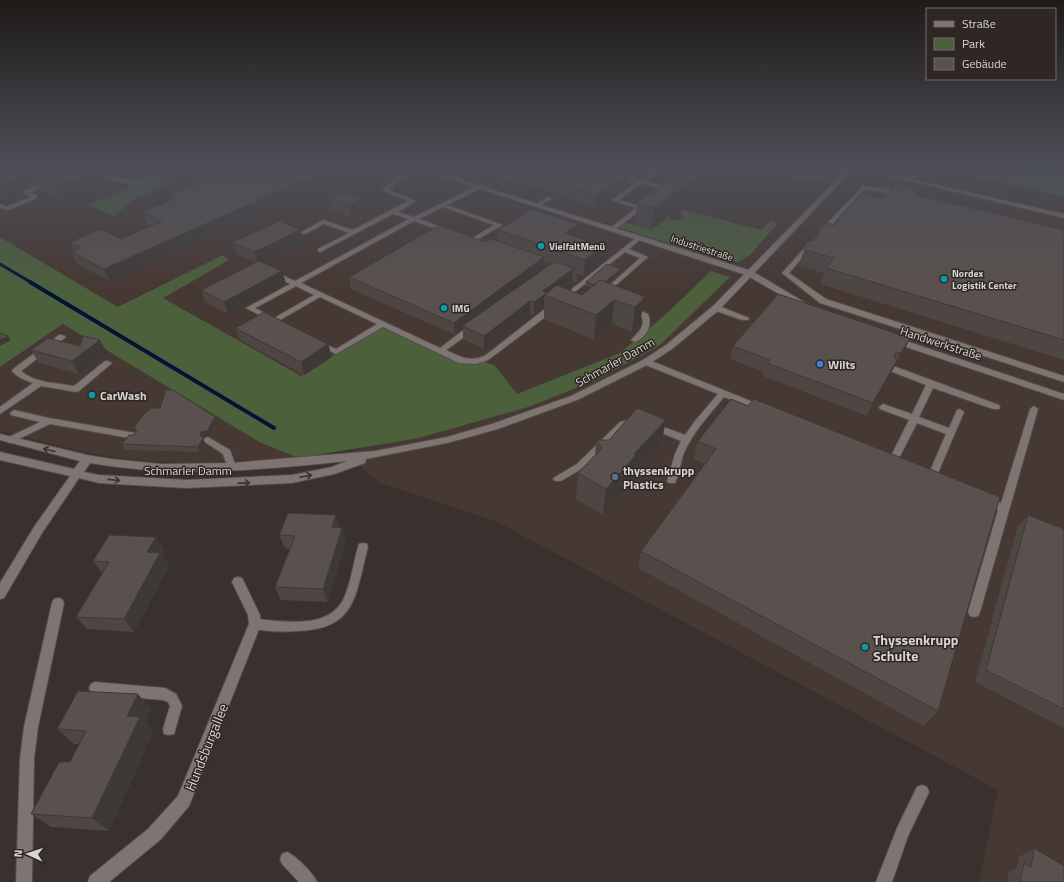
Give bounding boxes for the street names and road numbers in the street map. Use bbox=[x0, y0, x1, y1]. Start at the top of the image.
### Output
street label: Industriestraße bbox=[669, 231, 735, 265]
street label: Handwerkstraße bbox=[898, 321, 984, 365]
street label: Schmarler Damm bbox=[572, 332, 658, 392]
street label: Schmarler Damm bbox=[144, 461, 232, 480]
street label: Hundsburgallee bbox=[179, 700, 233, 794]

